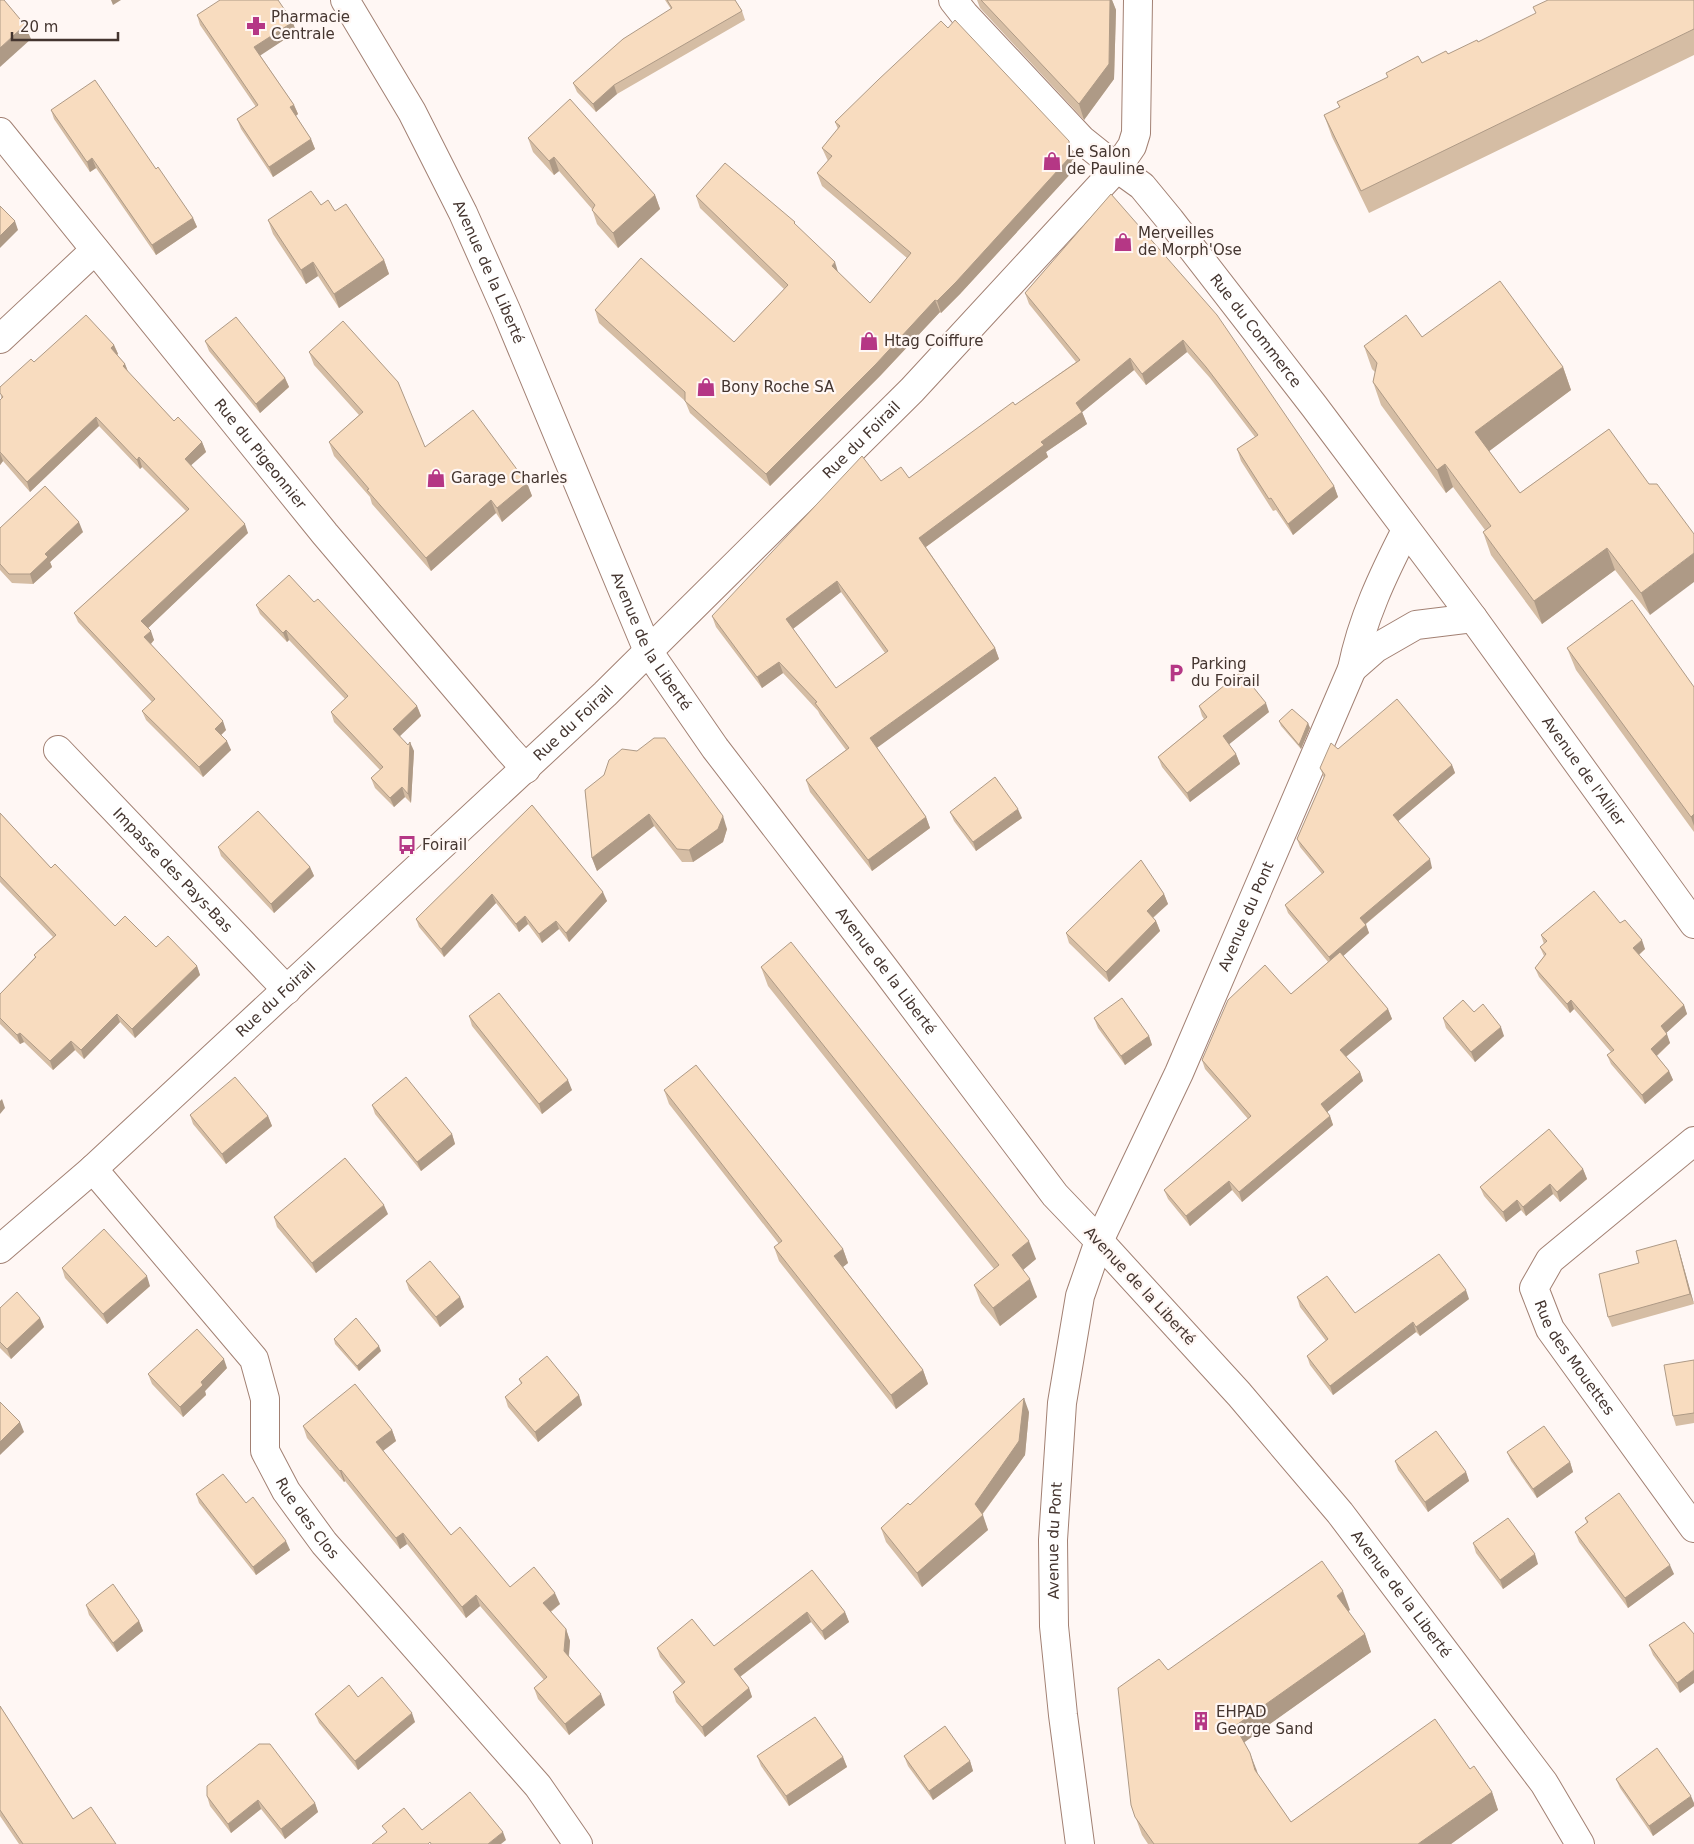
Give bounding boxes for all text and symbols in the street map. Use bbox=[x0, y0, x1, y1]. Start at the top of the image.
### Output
place label: Pharmacie Centrale bbox=[271, 8, 350, 43]
scale bar bbox=[12, 10, 119, 42]
pharmacy icon: Pharmacie Centrale bbox=[245, 15, 267, 37]
text: 20 m bbox=[20, 18, 58, 36]
place label: Le Salon de Pauline bbox=[1067, 143, 1145, 178]
shop icon: Le Salon de Pauline bbox=[1041, 150, 1063, 172]
street label: Avenue de la Liberté bbox=[449, 197, 528, 346]
place label: Merveilles de Morph'Ose bbox=[1138, 224, 1242, 259]
shop icon: Merveilles de Morph'Ose bbox=[1112, 231, 1134, 253]
street label: Rue du Commerce bbox=[1206, 270, 1305, 391]
shop icon: Htag Coiffure bbox=[858, 330, 880, 352]
place label: Htag Coiffure bbox=[884, 332, 983, 350]
shop icon: Bony Roche SA bbox=[695, 376, 717, 398]
place label: Bony Roche SA bbox=[721, 378, 835, 396]
street label: Rue du Pigeonnier bbox=[210, 395, 311, 513]
street label: Rue du Foirail bbox=[819, 398, 904, 482]
shop icon: Garage Charles bbox=[425, 467, 447, 489]
place label: Garage Charles bbox=[451, 469, 567, 487]
street label: Avenue de la Liberté bbox=[607, 569, 695, 714]
place label: Parking du Foirail bbox=[1191, 655, 1260, 690]
parking icon: Parking du Foirail bbox=[1165, 662, 1187, 684]
street label: Rue du Foirail bbox=[530, 682, 617, 765]
street label: Avenue de l'Allier bbox=[1538, 713, 1630, 830]
street label: Impasse des Pays-Bas bbox=[109, 804, 236, 936]
bus stop icon: Foirail bbox=[396, 834, 418, 856]
place label: Foirail bbox=[422, 836, 467, 854]
street label: Avenue du Pont bbox=[1215, 859, 1278, 974]
street label: Avenue de la Liberté bbox=[832, 904, 940, 1038]
street label: Rue du Foirail bbox=[232, 958, 319, 1041]
street label: Avenue de la Liberté bbox=[1081, 1223, 1199, 1349]
street label: Rue des Mouettes bbox=[1531, 1298, 1618, 1419]
street label: Rue des Clos bbox=[272, 1475, 343, 1563]
street label: Avenue du Pont bbox=[1044, 1481, 1066, 1599]
street label: Avenue de la Liberté bbox=[1347, 1527, 1455, 1661]
place label: EHPAD George Sand bbox=[1216, 1703, 1313, 1738]
building icon: EHPAD George Sand bbox=[1190, 1710, 1212, 1732]

